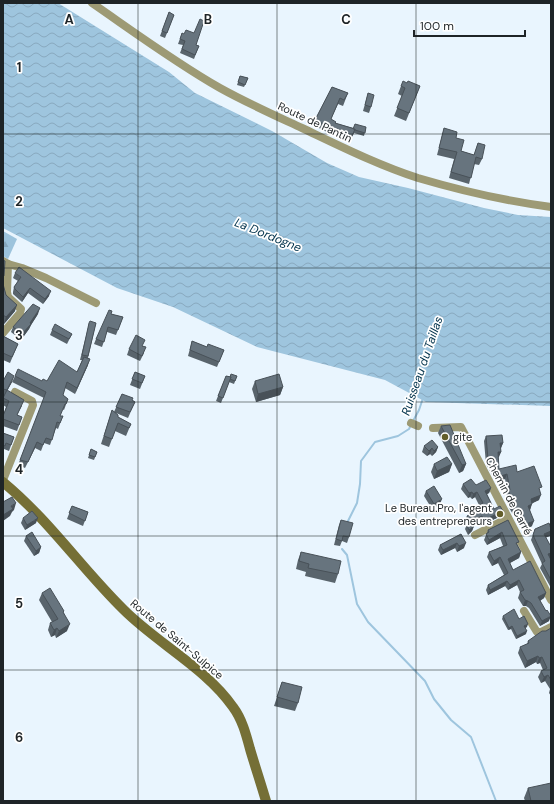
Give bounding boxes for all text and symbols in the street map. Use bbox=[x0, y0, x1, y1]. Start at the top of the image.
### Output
text: A bbox=[64, 11, 74, 28]
text: B bbox=[204, 11, 212, 28]
text: C bbox=[341, 11, 351, 28]
scale bar bbox=[414, 12, 525, 38]
text: 100 m bbox=[420, 18, 454, 34]
text: 1 bbox=[17, 59, 21, 76]
street label: Route de Pantin bbox=[276, 99, 354, 145]
text: 2 bbox=[15, 193, 23, 210]
water label: La Dordogne bbox=[232, 214, 304, 256]
water label: Ruisseau du Taillas bbox=[398, 314, 446, 418]
text: 3 bbox=[15, 327, 23, 344]
place label: gite bbox=[453, 430, 472, 444]
marker: gite bbox=[440, 432, 450, 442]
street label: Chemin de Carré bbox=[483, 455, 535, 537]
text: 4 bbox=[15, 461, 23, 478]
place label: Le Bureau.Pro, l'agent des entrepreneurs bbox=[385, 501, 492, 528]
marker: Le Bureau.Pro, l'agent des entrepreneurs bbox=[495, 509, 505, 519]
text: 5 bbox=[15, 595, 23, 612]
street label: Route de Saint-Sulpice bbox=[128, 596, 226, 682]
text: 6 bbox=[15, 729, 23, 746]

